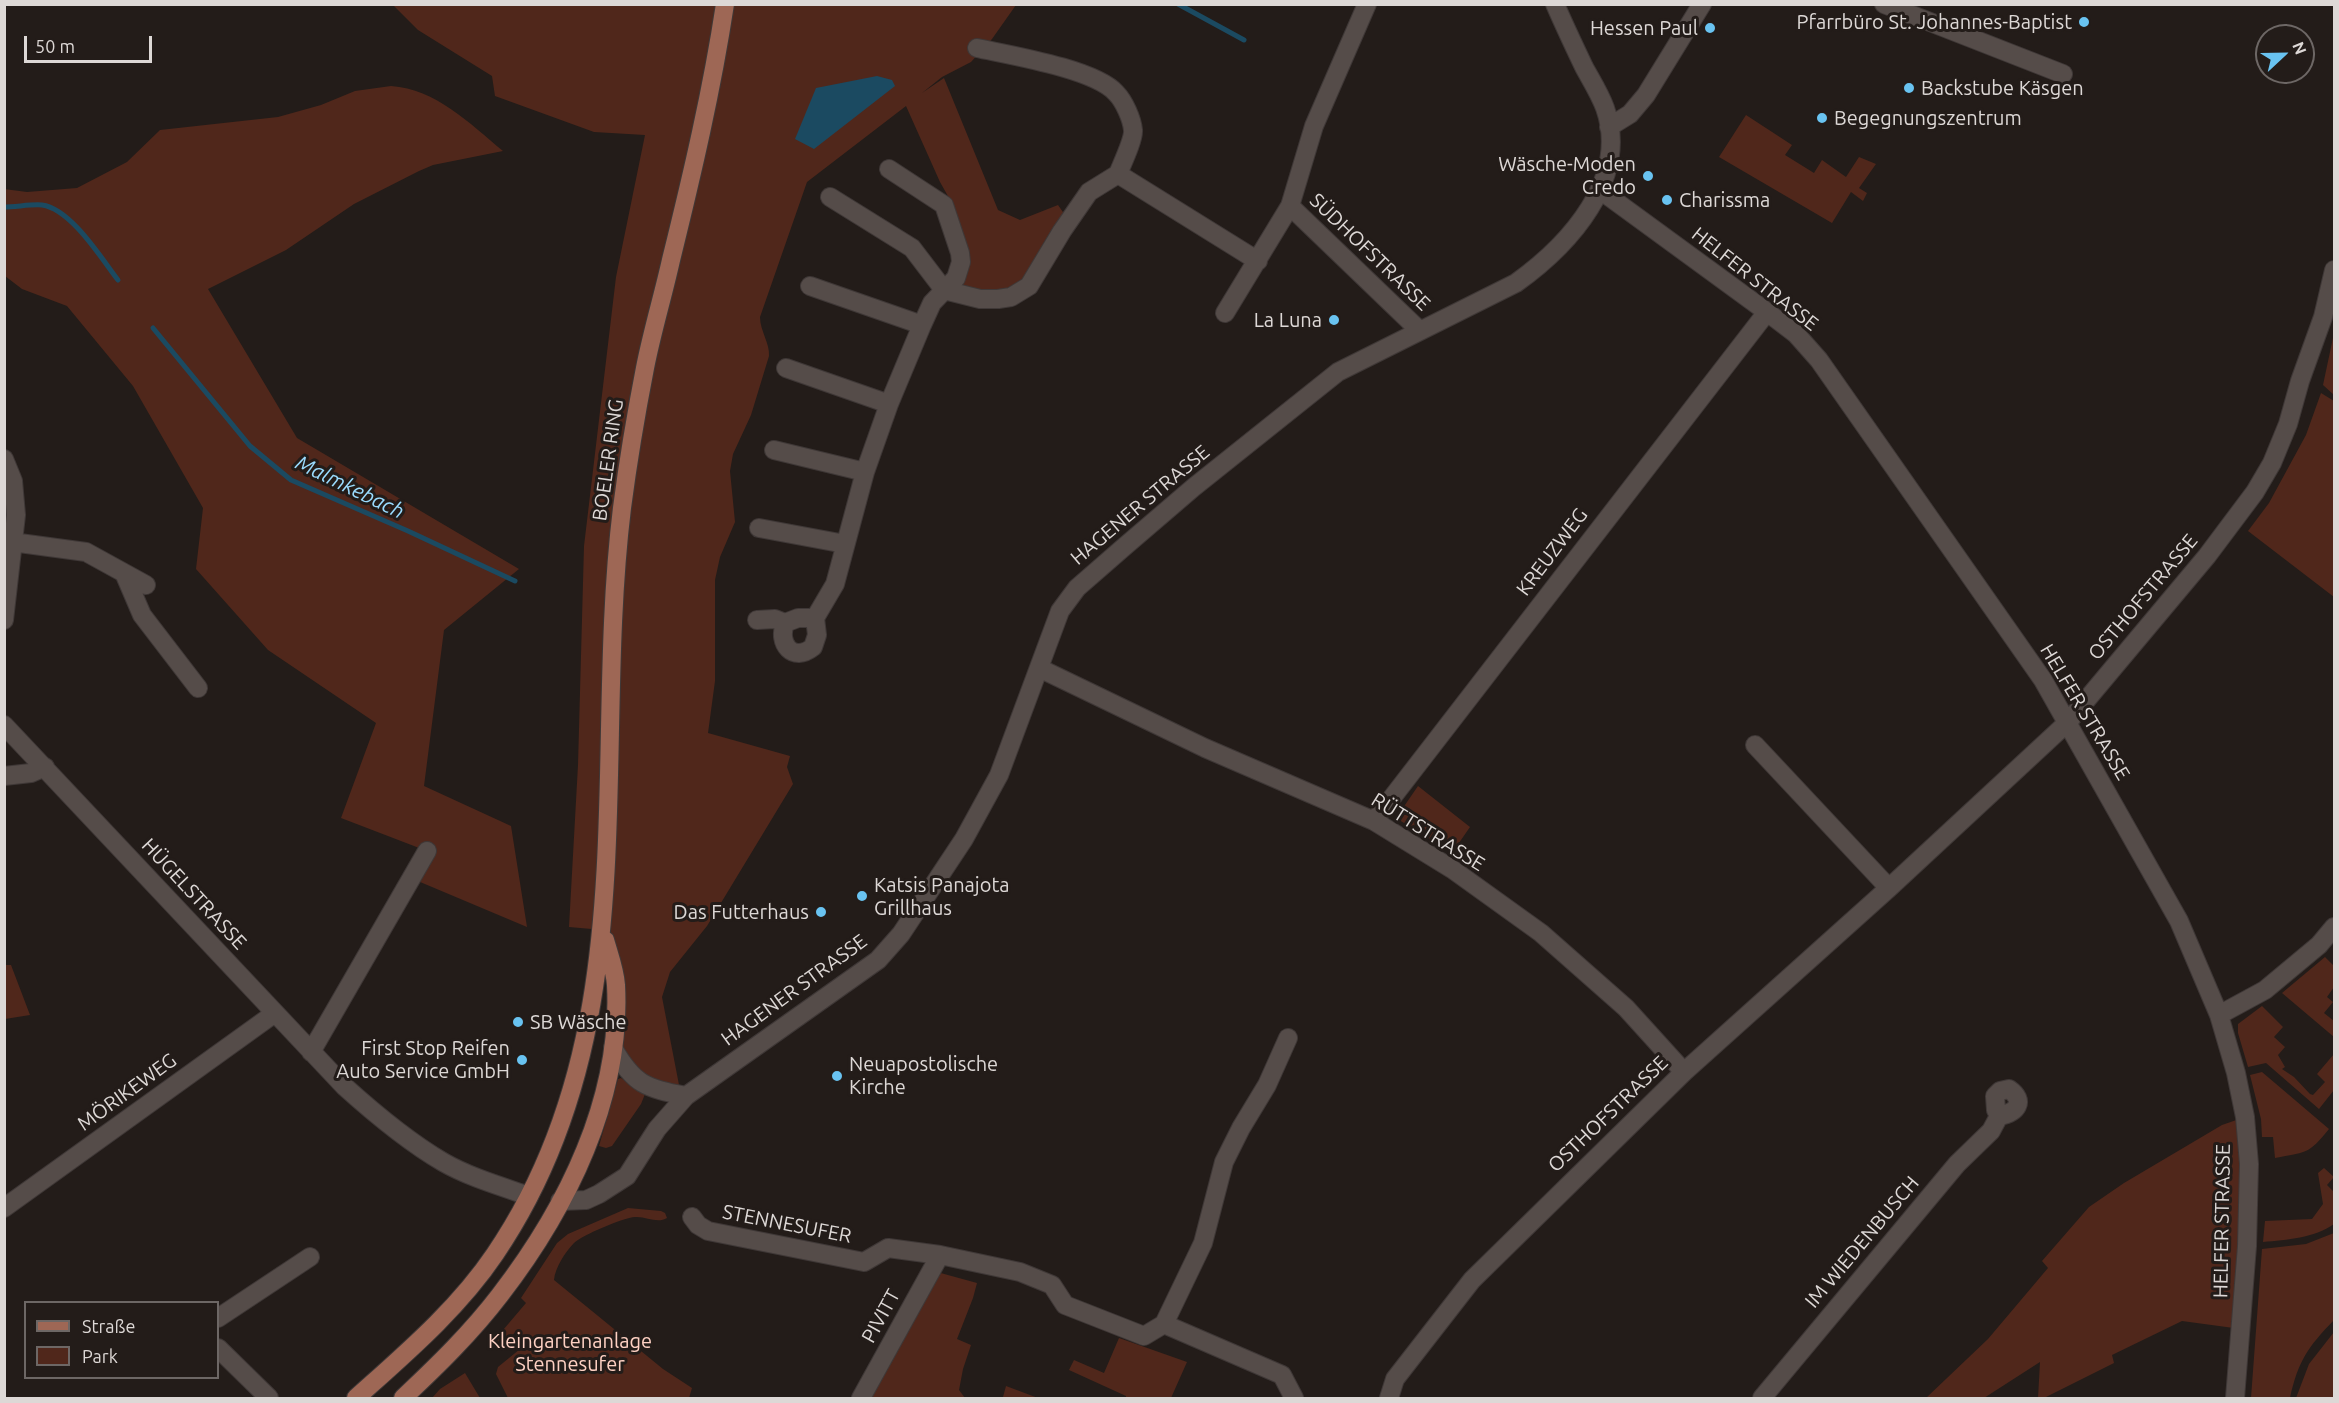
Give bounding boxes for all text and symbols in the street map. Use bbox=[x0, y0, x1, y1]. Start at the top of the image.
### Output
place label: Pfarrbüro St. Johannes-Baptist bbox=[1796, 10, 2072, 34]
marker: Pfarrbüro St. Johannes-Baptist bbox=[2077, 15, 2091, 29]
place label: Hessen Paul bbox=[1590, 16, 1698, 40]
marker: Hessen Paul bbox=[1703, 21, 1717, 35]
scale bar bbox=[27, 24, 154, 62]
north arrow bbox=[2255, 24, 2315, 84]
text: 50 m bbox=[35, 36, 75, 56]
text: N bbox=[2289, 39, 2310, 57]
place label: Backstube Käsgen bbox=[1921, 76, 2084, 100]
marker: Backstube Käsgen bbox=[1902, 81, 1916, 95]
place label: Begegnungszentrum bbox=[1834, 106, 2022, 130]
marker: Begegnungszentrum bbox=[1815, 111, 1829, 125]
place label: Wäsche-Moden Credo bbox=[1498, 152, 1636, 199]
marker: Wäsche-Moden Credo bbox=[1641, 169, 1655, 183]
street label: SÜDHOFSTRASSE bbox=[1305, 188, 1435, 316]
place label: Charissma bbox=[1679, 188, 1770, 212]
marker: Charissma bbox=[1660, 193, 1674, 207]
street label: HELFER STRASSE bbox=[1687, 222, 1823, 336]
place label: La Luna bbox=[1254, 308, 1322, 332]
marker: La Luna bbox=[1327, 313, 1341, 327]
street label: BOELER RING bbox=[588, 397, 628, 523]
street label: HAGENER STRASSE bbox=[1066, 440, 1214, 570]
water label: Malmkebach bbox=[292, 450, 408, 524]
street label: KREUZWEG bbox=[1511, 504, 1593, 600]
street label: OSTHOFSTRASSE bbox=[2083, 529, 2203, 665]
street label: HELFER STRASSE bbox=[2035, 640, 2135, 784]
street label: RÜTTSTRASSE bbox=[1367, 788, 1489, 876]
street label: HÜGELSTRASSE bbox=[137, 834, 251, 954]
place label: Katsis Panajota Grillhaus bbox=[874, 873, 1010, 920]
marker: Katsis Panajota Grillhaus bbox=[855, 889, 869, 903]
place label: Das Futterhaus bbox=[674, 900, 809, 924]
marker: Das Futterhaus bbox=[814, 905, 828, 919]
street label: HAGENER STRASSE bbox=[717, 929, 871, 1051]
place label: SB Wäsche bbox=[530, 1010, 627, 1034]
marker: SB Wäsche bbox=[511, 1015, 525, 1029]
place label: First Stop Reifen Auto Service GmbH bbox=[336, 1036, 510, 1083]
street label: MÖRIKEWEG bbox=[73, 1048, 181, 1136]
street label: OSTHOFSTRASSE bbox=[1543, 1051, 1673, 1177]
place label: Neuapostolische Kirche bbox=[849, 1052, 998, 1099]
marker: First Stop Reifen Auto Service GmbH bbox=[515, 1053, 529, 1067]
marker: Neuapostolische Kirche bbox=[830, 1069, 844, 1083]
street label: HELFER STRASSE bbox=[2209, 1144, 2235, 1298]
street label: IM WIEDENBUSCH bbox=[1800, 1171, 1924, 1313]
street label: STENNESUFER bbox=[720, 1200, 854, 1248]
street label: PIVITT bbox=[857, 1285, 905, 1347]
legend bbox=[24, 1301, 219, 1379]
text: Straße bbox=[82, 1316, 135, 1336]
park label: Kleingartenanlage Stennesufer bbox=[488, 1329, 652, 1376]
text: Park bbox=[82, 1346, 118, 1366]

